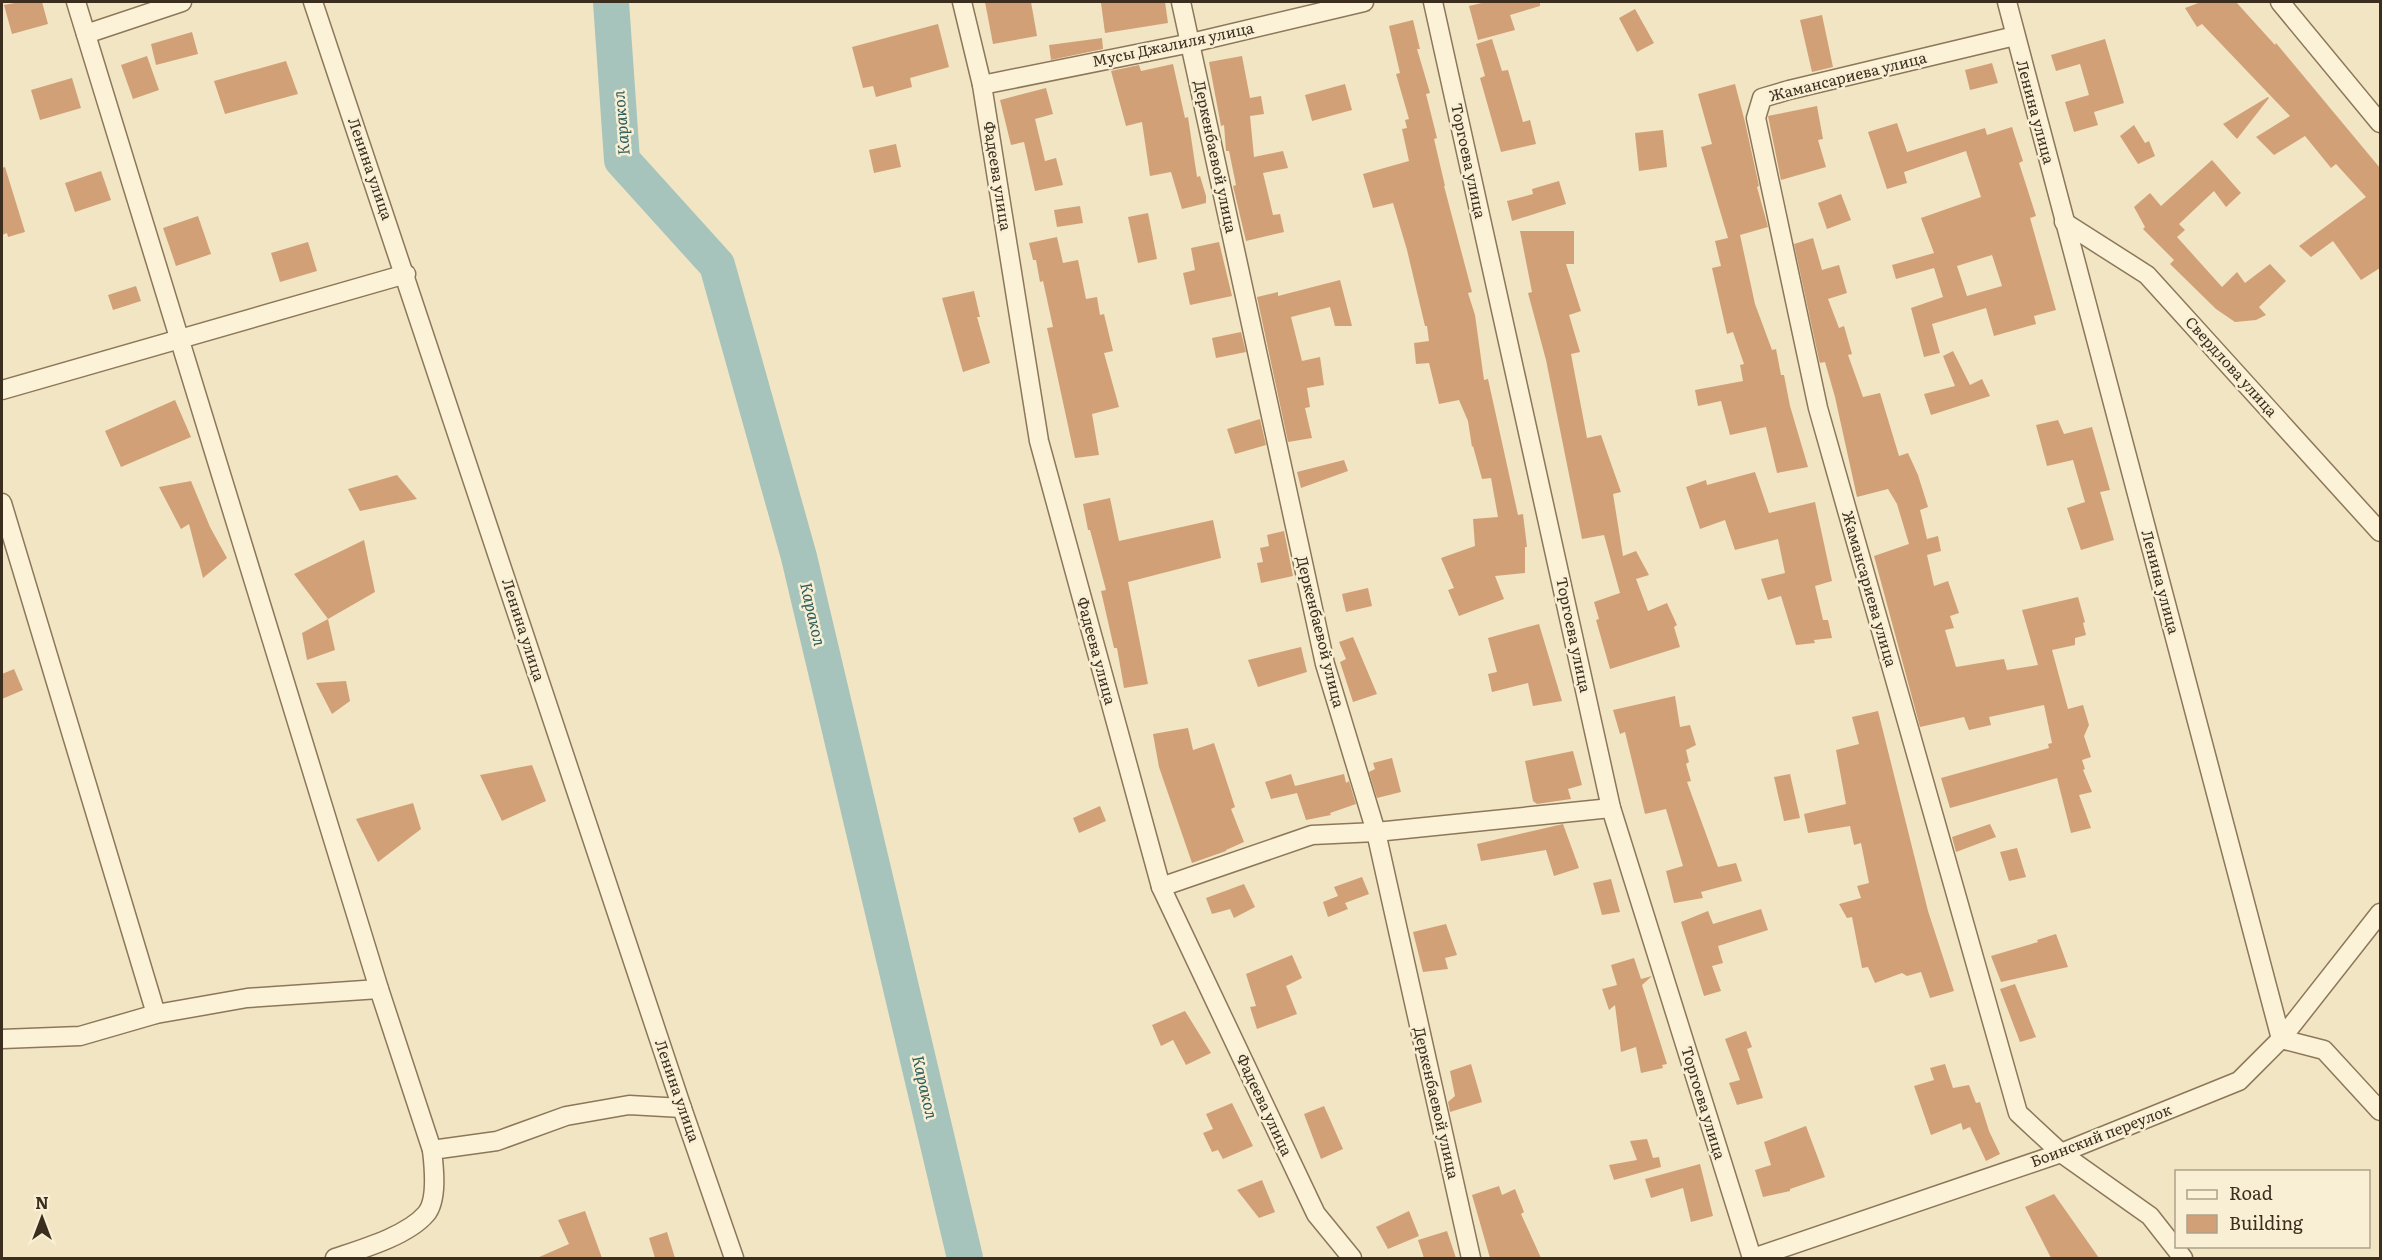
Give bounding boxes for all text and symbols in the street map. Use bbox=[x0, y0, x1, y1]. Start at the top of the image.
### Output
street label: Мусы Джалиля улица bbox=[1090, 15, 1257, 72]
street label: Жамансариева улица bbox=[1766, 45, 1930, 106]
street label: Ленина улица bbox=[2011, 57, 2062, 167]
street label: Деркенбаевой улица bbox=[1189, 78, 1244, 236]
water label: Каракол bbox=[605, 90, 635, 156]
street label: Торгоева улица bbox=[1446, 101, 1493, 221]
street label: Ленина улица bbox=[343, 114, 400, 224]
street label: Фадеева улица bbox=[978, 119, 1019, 233]
street label: Свердлова улица bbox=[2181, 311, 2284, 422]
street label: Жамансариева улица bbox=[1837, 508, 1904, 670]
street label: Ленина улица bbox=[2136, 527, 2187, 637]
street label: Деркенбаевой улица bbox=[1292, 554, 1352, 711]
street label: Ленина улица bbox=[497, 575, 552, 685]
street label: Торгоева улица bbox=[1551, 575, 1598, 695]
water label: Каракол bbox=[795, 580, 833, 648]
street label: Фадеева улица bbox=[1072, 594, 1123, 708]
street label: Деркенбаевой улица bbox=[1409, 1024, 1466, 1182]
street label: Ленина улица bbox=[650, 1036, 707, 1146]
street label: Торгоева улица bbox=[1676, 1043, 1733, 1163]
street label: Фадеева улица bbox=[1232, 1049, 1300, 1160]
water label: Каракол bbox=[907, 1053, 945, 1121]
street label: Боинский переулок bbox=[2027, 1097, 2174, 1172]
legend bbox=[2175, 1170, 2370, 1248]
text: Road bbox=[2229, 1179, 2273, 1206]
north arrow bbox=[12, 1188, 72, 1248]
text: N bbox=[35, 1190, 49, 1214]
text: Building bbox=[2229, 1209, 2304, 1236]

